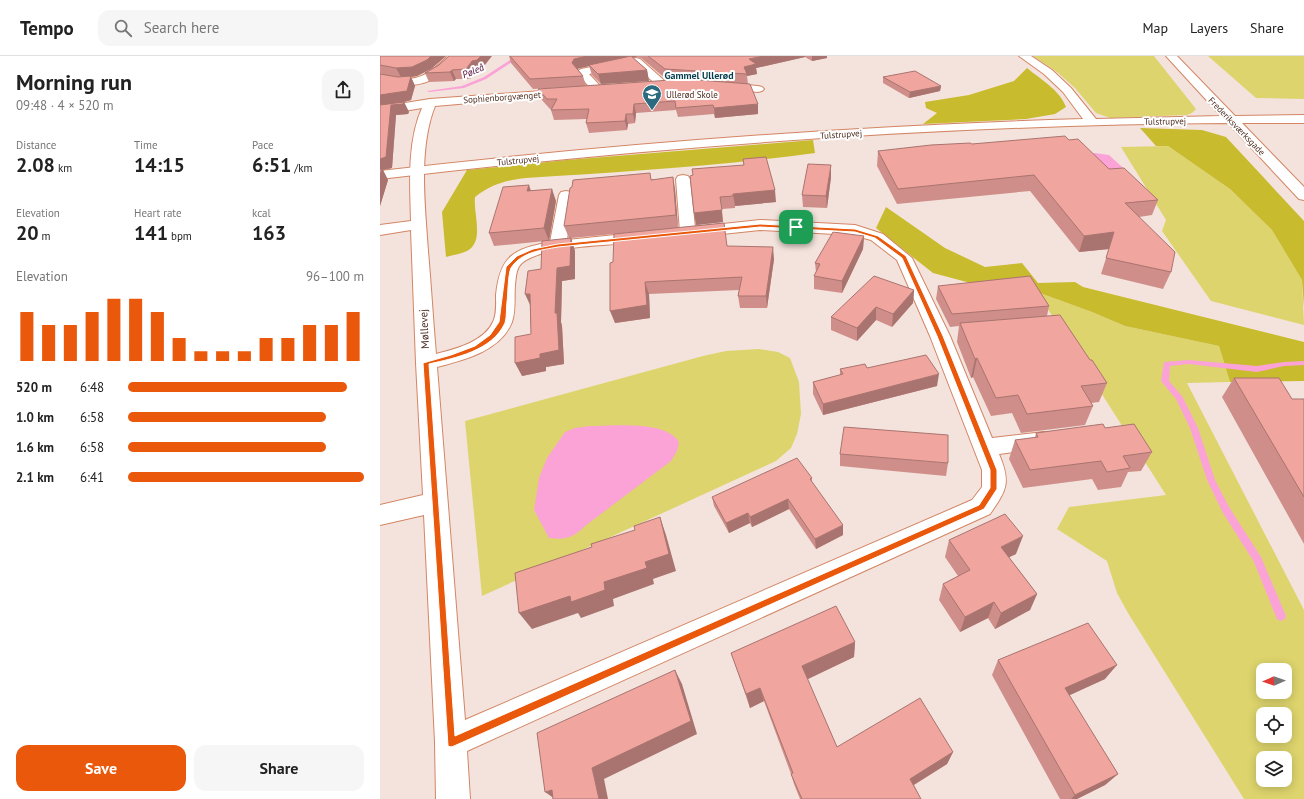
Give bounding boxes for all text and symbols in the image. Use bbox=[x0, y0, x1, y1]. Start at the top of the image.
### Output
search box bbox=[98, 10, 378, 46]
text: Tempo bbox=[20, 16, 74, 40]
icon: search bbox=[112, 17, 134, 39]
text: Search here bbox=[144, 18, 219, 37]
text: Map bbox=[1142, 19, 1168, 37]
text: Layers bbox=[1190, 19, 1228, 37]
text: Share bbox=[1250, 19, 1284, 37]
water label: Pøleå bbox=[460, 61, 486, 81]
text: Morning run bbox=[16, 68, 132, 96]
button: share bbox=[322, 69, 364, 111]
district label: Gammel Ullerød bbox=[664, 69, 734, 82]
school or university icon: Ullerød Skole bbox=[641, 83, 663, 111]
street label: Sophienborgvænget bbox=[463, 89, 541, 105]
place label: Ullerød Skole bbox=[666, 89, 718, 100]
street label: Frederiksværksgade bbox=[1206, 95, 1268, 158]
text: 09:48 · 4 × 520 m bbox=[16, 97, 113, 114]
street label: Tulstrupvej bbox=[1144, 115, 1186, 127]
street label: Tulstrupvej bbox=[820, 127, 862, 141]
text: Distance bbox=[16, 138, 56, 152]
text: Time bbox=[134, 138, 158, 152]
text: Pace bbox=[252, 138, 274, 152]
text: 2.08 bbox=[16, 152, 55, 178]
text: 14:15 bbox=[134, 152, 185, 178]
text: 6:51 bbox=[252, 152, 291, 178]
street label: Tulstrupvej bbox=[496, 152, 540, 168]
text: km bbox=[55, 161, 72, 175]
text: /km bbox=[291, 161, 312, 175]
text: Elevation bbox=[16, 206, 60, 220]
text: Heart rate bbox=[134, 206, 182, 220]
text: kcal bbox=[252, 206, 271, 220]
pin bbox=[779, 210, 813, 244]
icon: arrive bbox=[785, 216, 807, 238]
text: 20 bbox=[16, 220, 39, 246]
text: 141 bbox=[134, 220, 168, 246]
text: 163 bbox=[252, 220, 286, 246]
text: m bbox=[39, 229, 51, 243]
text: bpm bbox=[168, 229, 192, 243]
text: Elevation bbox=[16, 268, 68, 285]
text: 96–100 m bbox=[306, 268, 364, 285]
street label: Møllevej bbox=[416, 309, 432, 349]
text: 520 m bbox=[16, 379, 52, 396]
text: 6:48 bbox=[80, 379, 104, 396]
text: 1.0 km bbox=[16, 409, 54, 426]
text: 6:58 bbox=[80, 409, 104, 426]
text: 1.6 km bbox=[16, 439, 54, 456]
text: 6:58 bbox=[80, 439, 104, 456]
text: 2.1 km bbox=[16, 469, 54, 486]
text: 6:41 bbox=[80, 469, 104, 486]
north arrow bbox=[1256, 663, 1292, 699]
map controls bbox=[1256, 663, 1292, 787]
button: locate bbox=[1256, 707, 1292, 743]
button: Save bbox=[16, 745, 186, 791]
button: Share bbox=[194, 745, 364, 791]
button: layers bbox=[1256, 751, 1292, 787]

